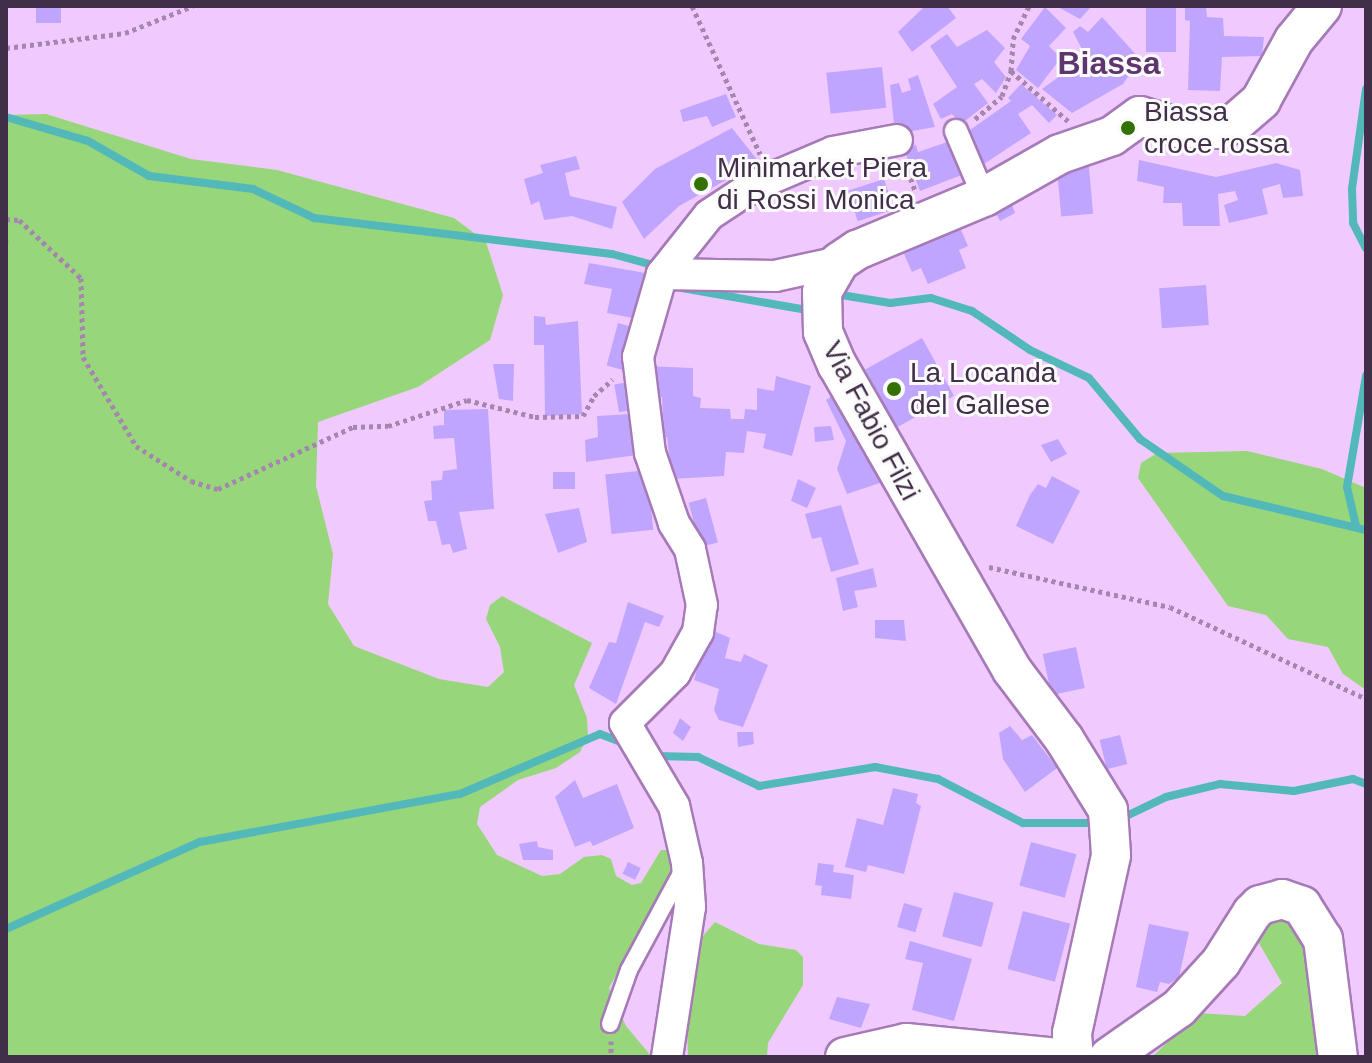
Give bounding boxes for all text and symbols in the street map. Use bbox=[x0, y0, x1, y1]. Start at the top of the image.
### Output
district label: Biassa bbox=[1057, 44, 1161, 82]
place label: Biassa croce rossa bbox=[1144, 95, 1289, 161]
marker: Biassa croce rossa bbox=[1119, 119, 1137, 137]
place label: Minimarket Piera di Rossi Monica bbox=[717, 151, 927, 217]
marker: Minimarket Piera di Rossi Monica bbox=[692, 175, 710, 193]
street label: Via Fabio Filzi bbox=[815, 336, 927, 506]
place label: La Locanda del Gallese bbox=[910, 356, 1056, 422]
marker: La Locanda del Gallese bbox=[885, 380, 903, 398]

